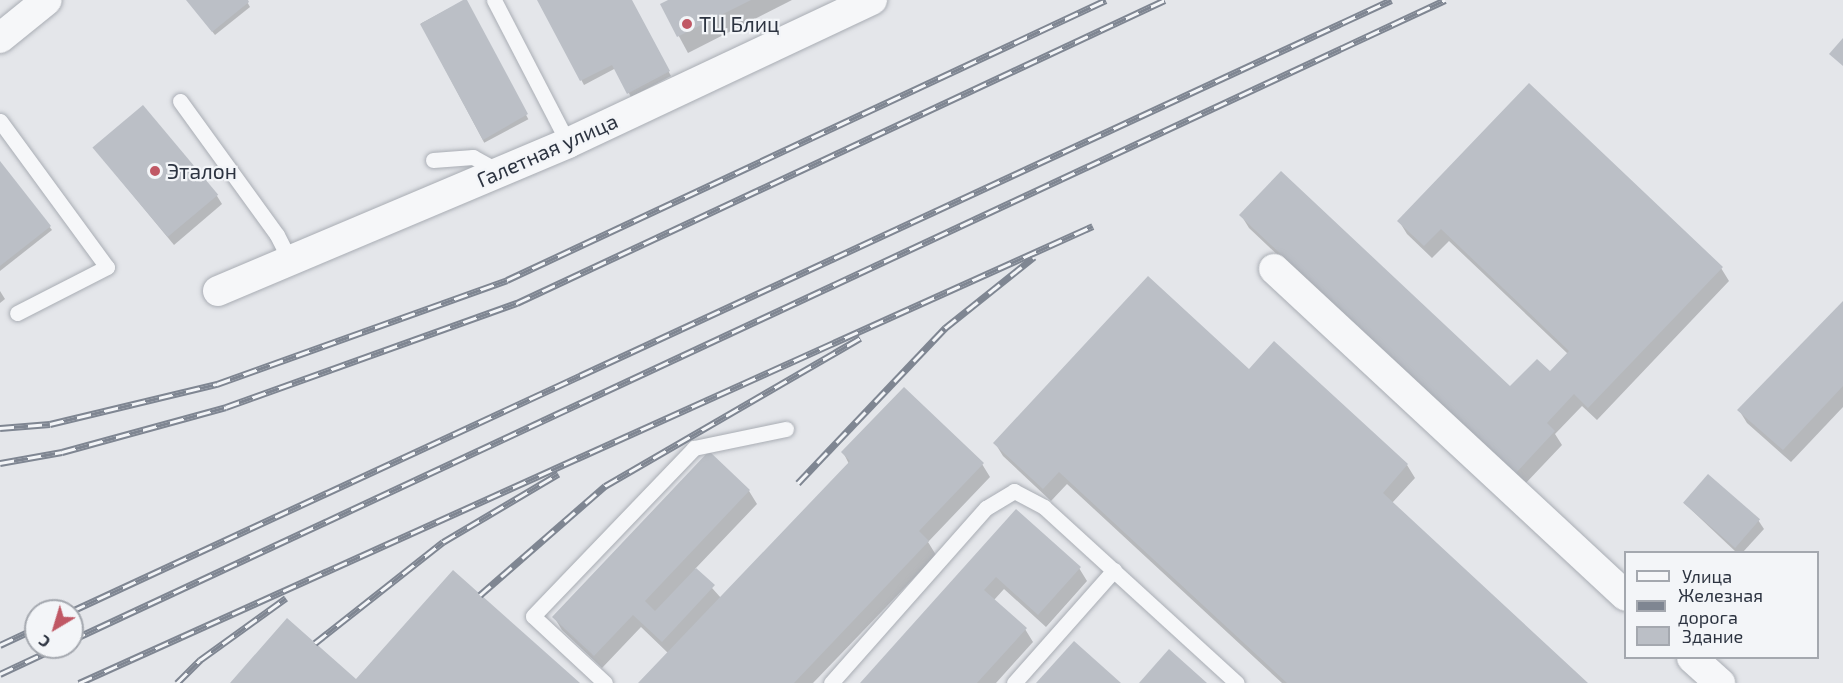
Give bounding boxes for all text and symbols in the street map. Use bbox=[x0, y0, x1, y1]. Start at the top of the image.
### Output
place label: ТЦ Блиц bbox=[699, 11, 780, 37]
marker: ТЦ Блиц bbox=[680, 17, 694, 31]
street label: Галетная улица bbox=[473, 108, 621, 192]
place label: Эталон bbox=[167, 158, 237, 184]
marker: Эталон bbox=[148, 164, 162, 178]
legend bbox=[1624, 551, 1819, 659]
text: Улица bbox=[1682, 565, 1732, 587]
text: Железная дорога bbox=[1678, 584, 1763, 628]
north arrow bbox=[24, 599, 84, 659]
text: Здание bbox=[1682, 625, 1743, 647]
text: С bbox=[34, 632, 53, 652]

